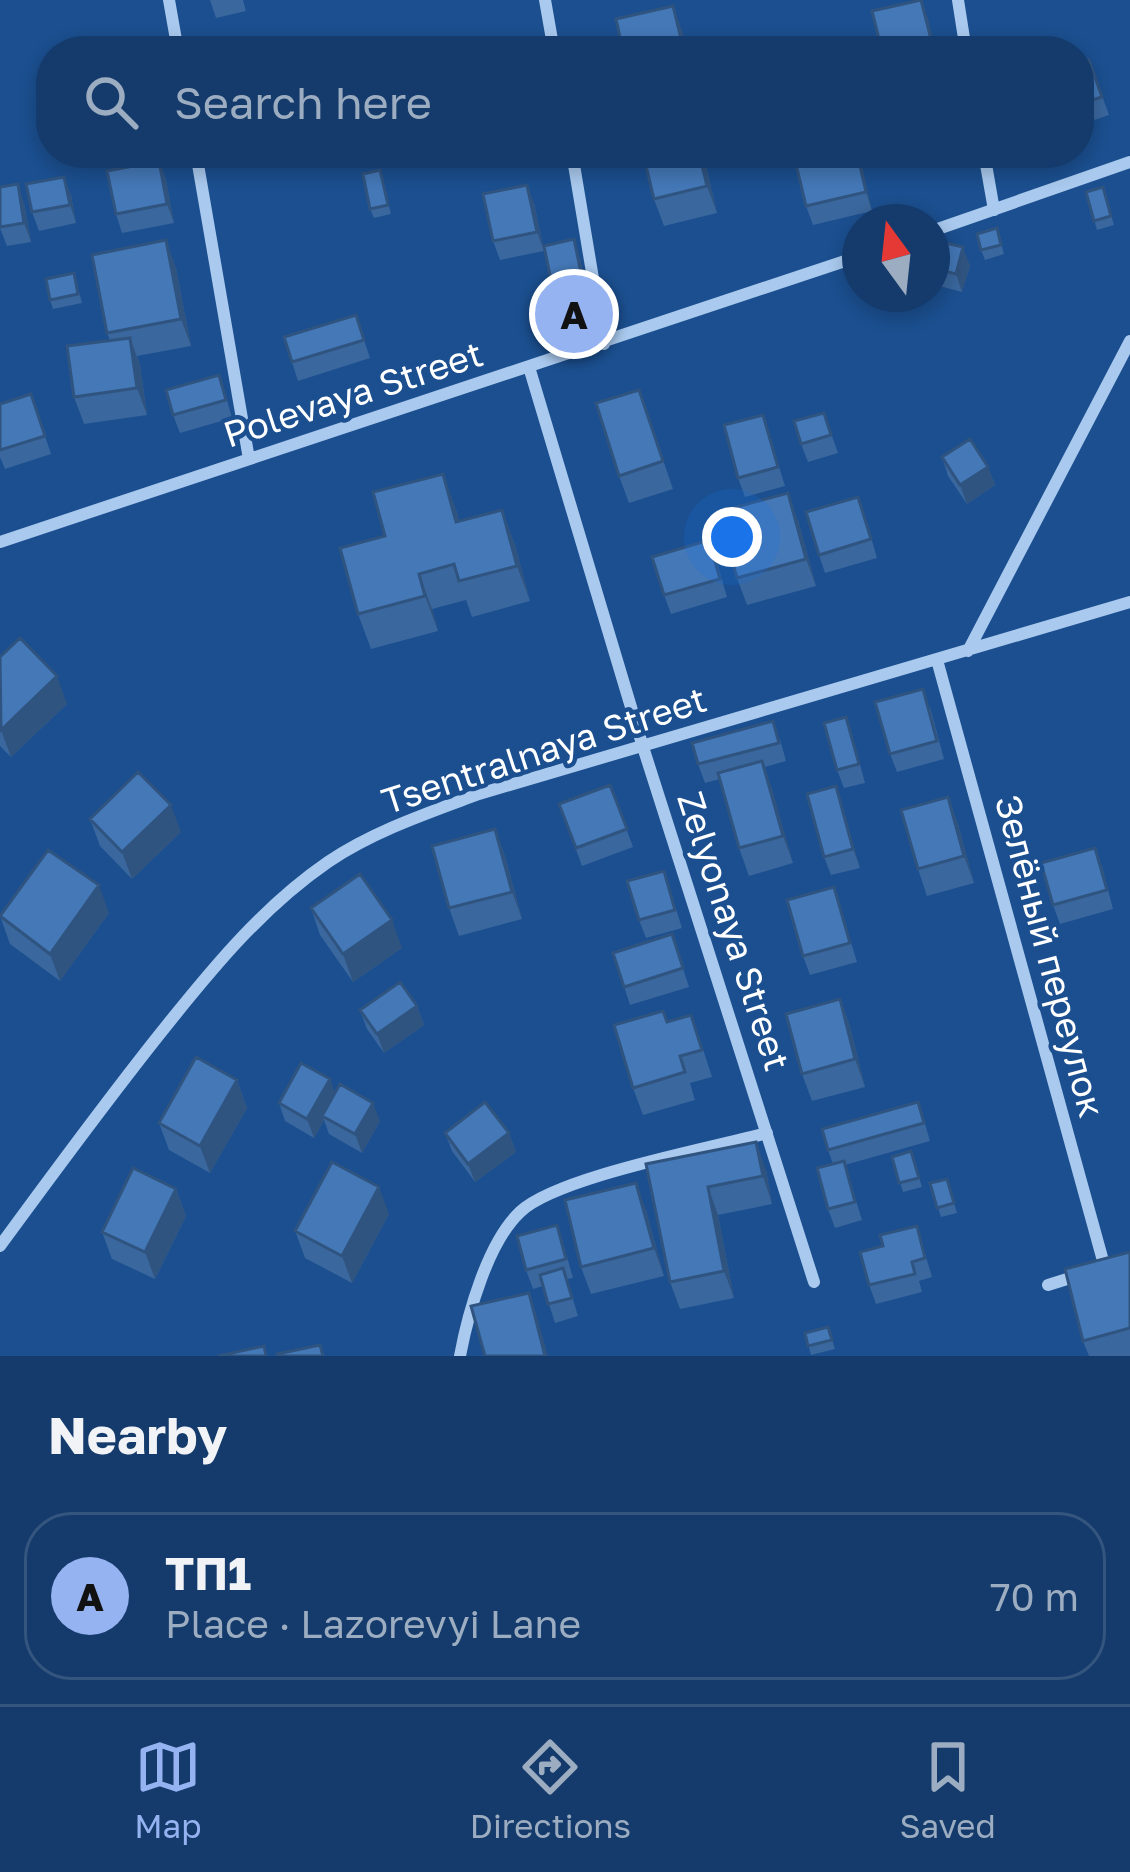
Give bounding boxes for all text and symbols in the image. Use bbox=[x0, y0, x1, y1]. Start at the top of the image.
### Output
search box bbox=[36, 36, 1094, 168]
icon: search bbox=[78, 69, 144, 135]
text: Search here bbox=[174, 75, 432, 129]
north arrow bbox=[842, 204, 950, 312]
pin: A bbox=[535, 269, 613, 359]
street label: Polevaya Street bbox=[218, 331, 488, 456]
your location bbox=[702, 507, 762, 567]
street label: Tsentralnaya Street bbox=[376, 677, 712, 822]
street label: Zelyonaya Street bbox=[669, 786, 800, 1076]
street label: Зелёный переулок bbox=[987, 790, 1114, 1122]
text: Nearby bbox=[48, 1404, 227, 1465]
text: ТП1 bbox=[165, 1546, 251, 1600]
text: A bbox=[76, 1573, 104, 1620]
text: 70 m bbox=[990, 1573, 1079, 1620]
text: Place · Lazorevyi Lane bbox=[165, 1600, 581, 1647]
tab: Map bbox=[134, 1734, 202, 1845]
tab: Directions bbox=[470, 1734, 631, 1845]
tab: Saved bbox=[899, 1734, 996, 1845]

